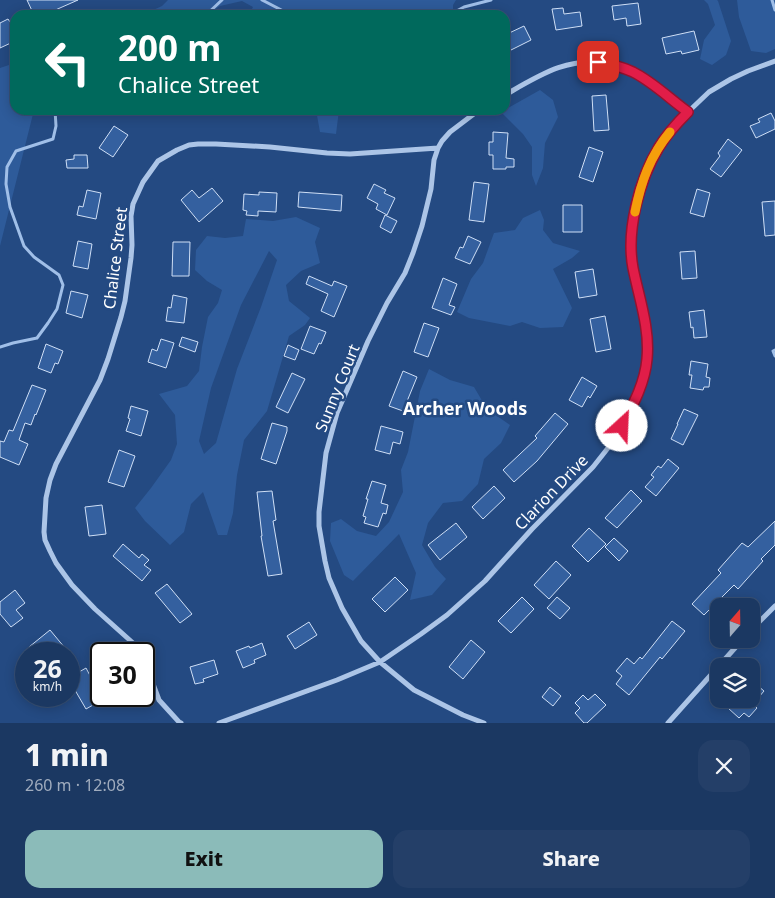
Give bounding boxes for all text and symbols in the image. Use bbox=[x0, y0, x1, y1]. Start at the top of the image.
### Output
text: 200 m bbox=[118, 24, 221, 71]
icon: left bbox=[35, 30, 100, 95]
pin bbox=[577, 41, 619, 83]
icon: arrive bbox=[584, 48, 612, 76]
text: Chalice Street bbox=[118, 69, 259, 99]
street label: Chalice Street bbox=[98, 205, 132, 310]
street label: Sunny Court bbox=[309, 341, 365, 435]
district label: Archer Woods bbox=[403, 396, 527, 420]
position arrow bbox=[595, 399, 647, 451]
street label: Clarion Drive bbox=[509, 449, 593, 535]
north arrow bbox=[710, 598, 760, 648]
map controls bbox=[710, 598, 760, 708]
speed limit sign: 30 bbox=[90, 642, 155, 707]
text: 26 bbox=[33, 651, 62, 685]
button: layers bbox=[710, 658, 760, 708]
text: km/h bbox=[33, 678, 62, 695]
text: 1 min bbox=[25, 734, 109, 775]
button: close bbox=[698, 740, 750, 792]
text: 260 m · 12:08 bbox=[25, 774, 125, 796]
button: Exit bbox=[25, 830, 383, 888]
button: Share bbox=[393, 830, 750, 888]

